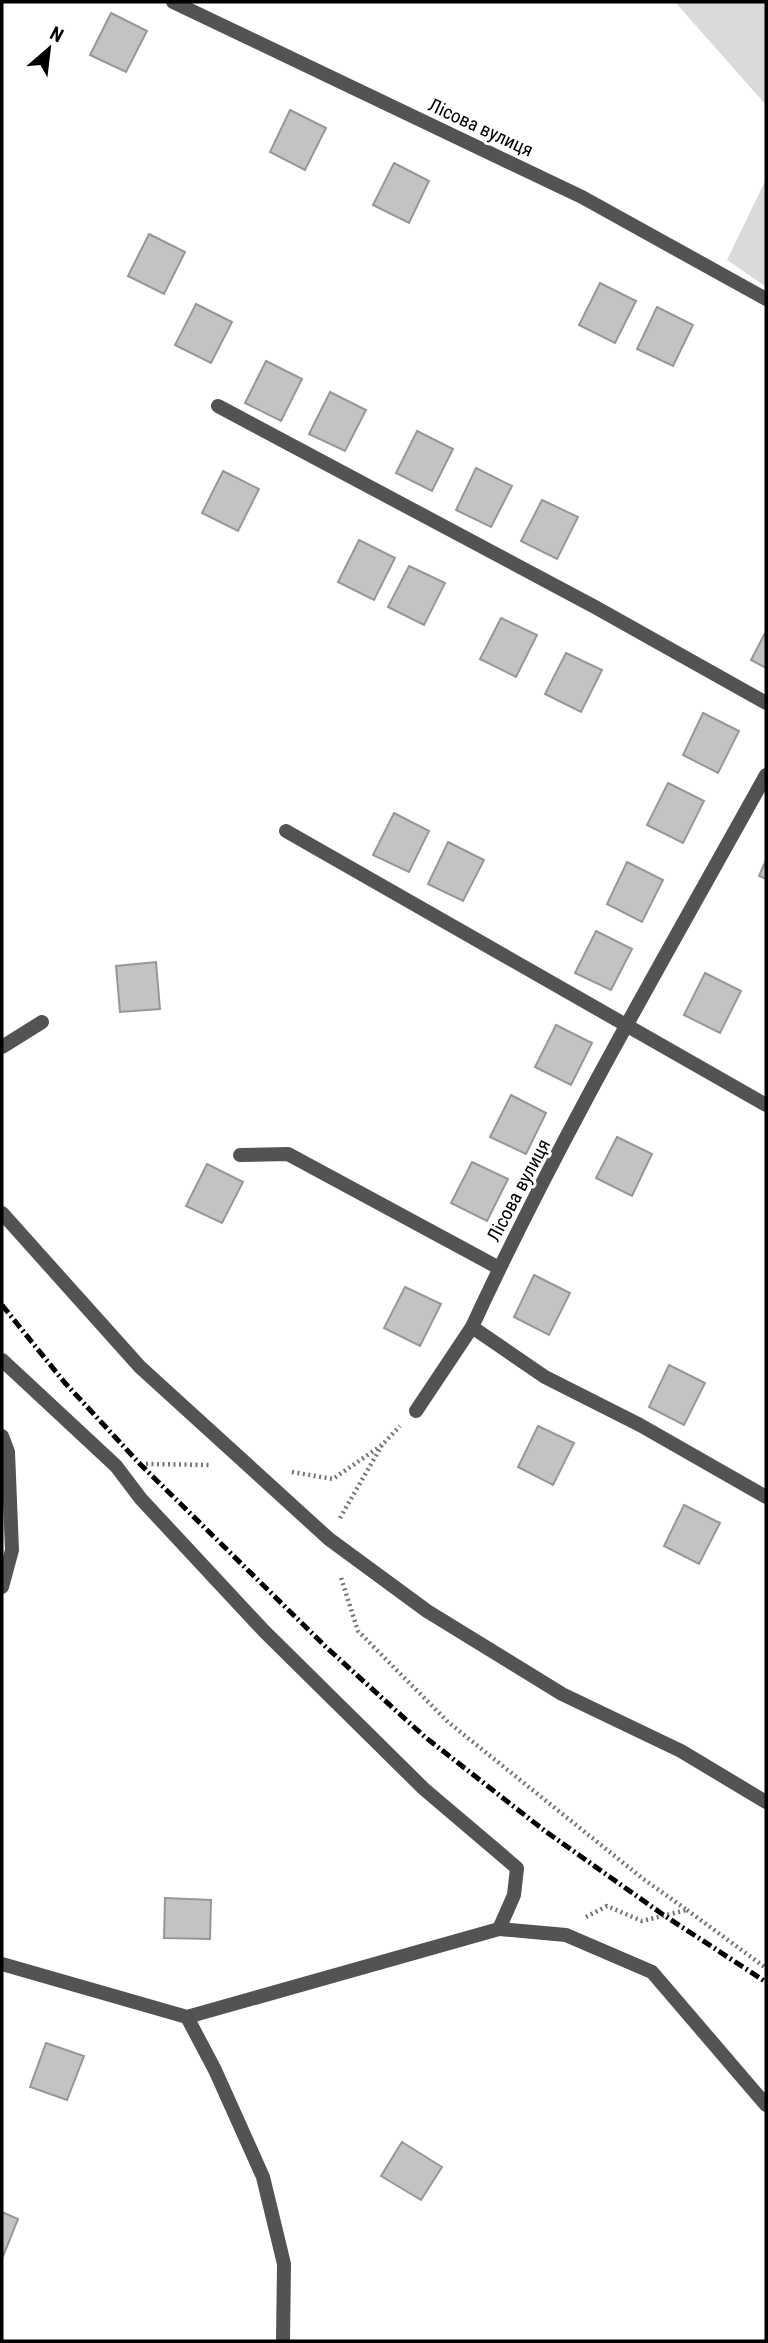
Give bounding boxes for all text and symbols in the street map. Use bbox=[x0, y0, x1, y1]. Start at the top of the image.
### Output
north arrow bbox=[14, 14, 84, 84]
text: N bbox=[46, 22, 67, 47]
street label: Лісова вулиця bbox=[425, 93, 537, 162]
street label: Лісова вулиця bbox=[482, 1135, 555, 1246]

